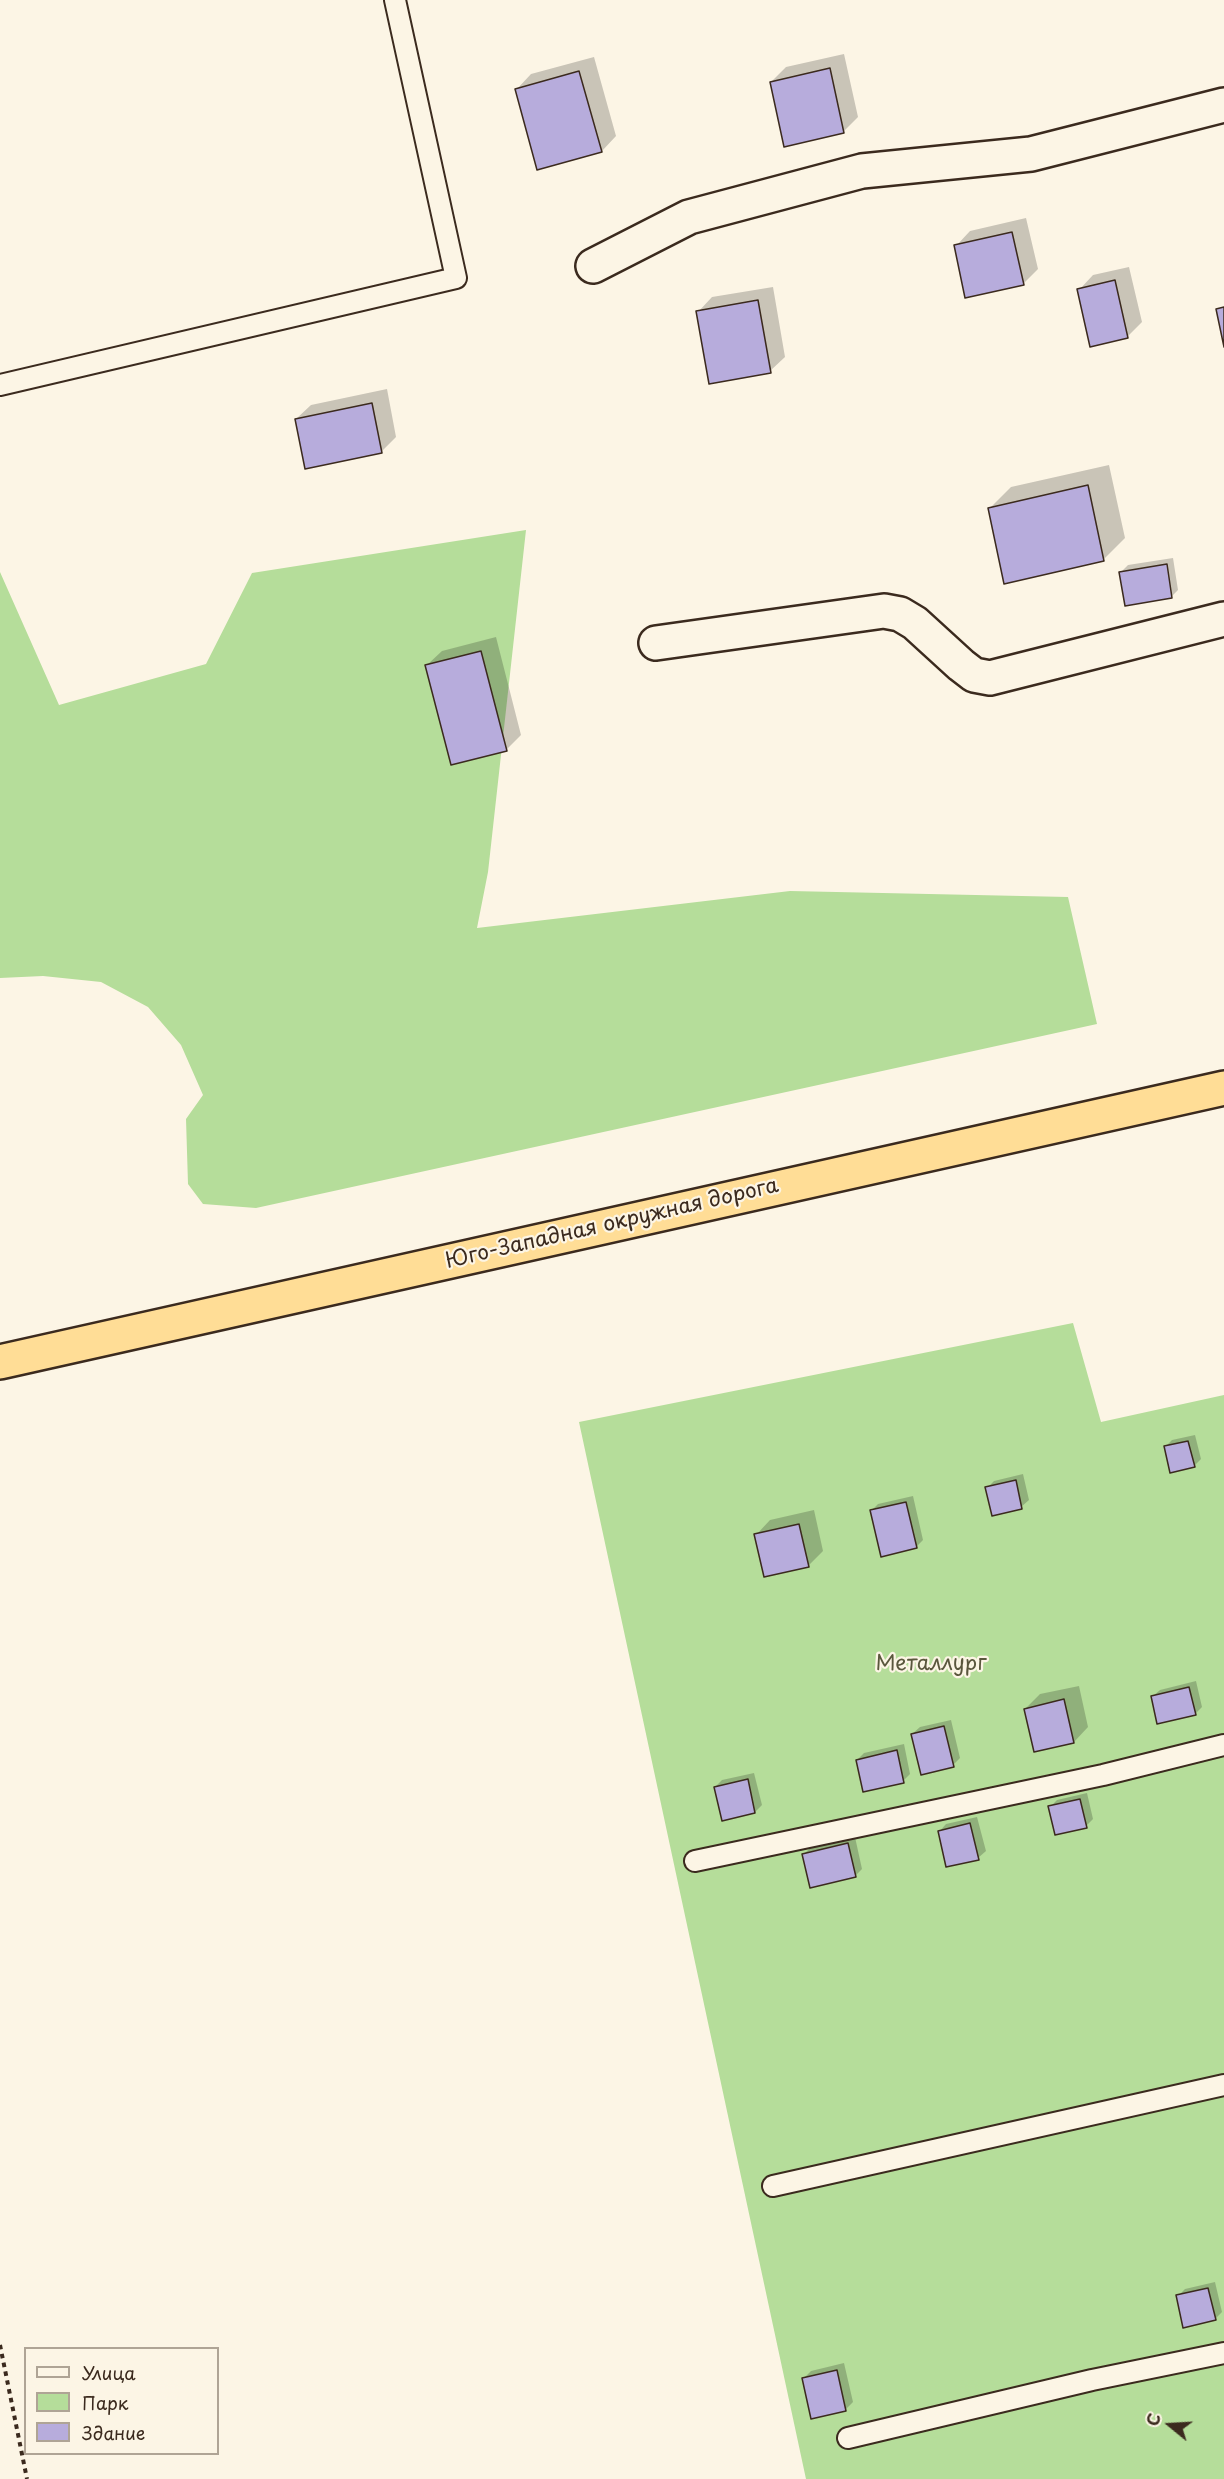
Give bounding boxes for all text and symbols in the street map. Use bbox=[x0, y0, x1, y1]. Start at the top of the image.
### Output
street label: Юго-Западная окружная дорога bbox=[443, 1173, 781, 1275]
park label: Металлург bbox=[875, 1651, 987, 1677]
legend bbox=[24, 2347, 219, 2455]
text: Улица bbox=[82, 2359, 136, 2386]
text: Парк bbox=[82, 2389, 128, 2416]
north arrow bbox=[1140, 2395, 1200, 2455]
text: С bbox=[1140, 2410, 1166, 2429]
text: Здание bbox=[82, 2419, 145, 2446]

